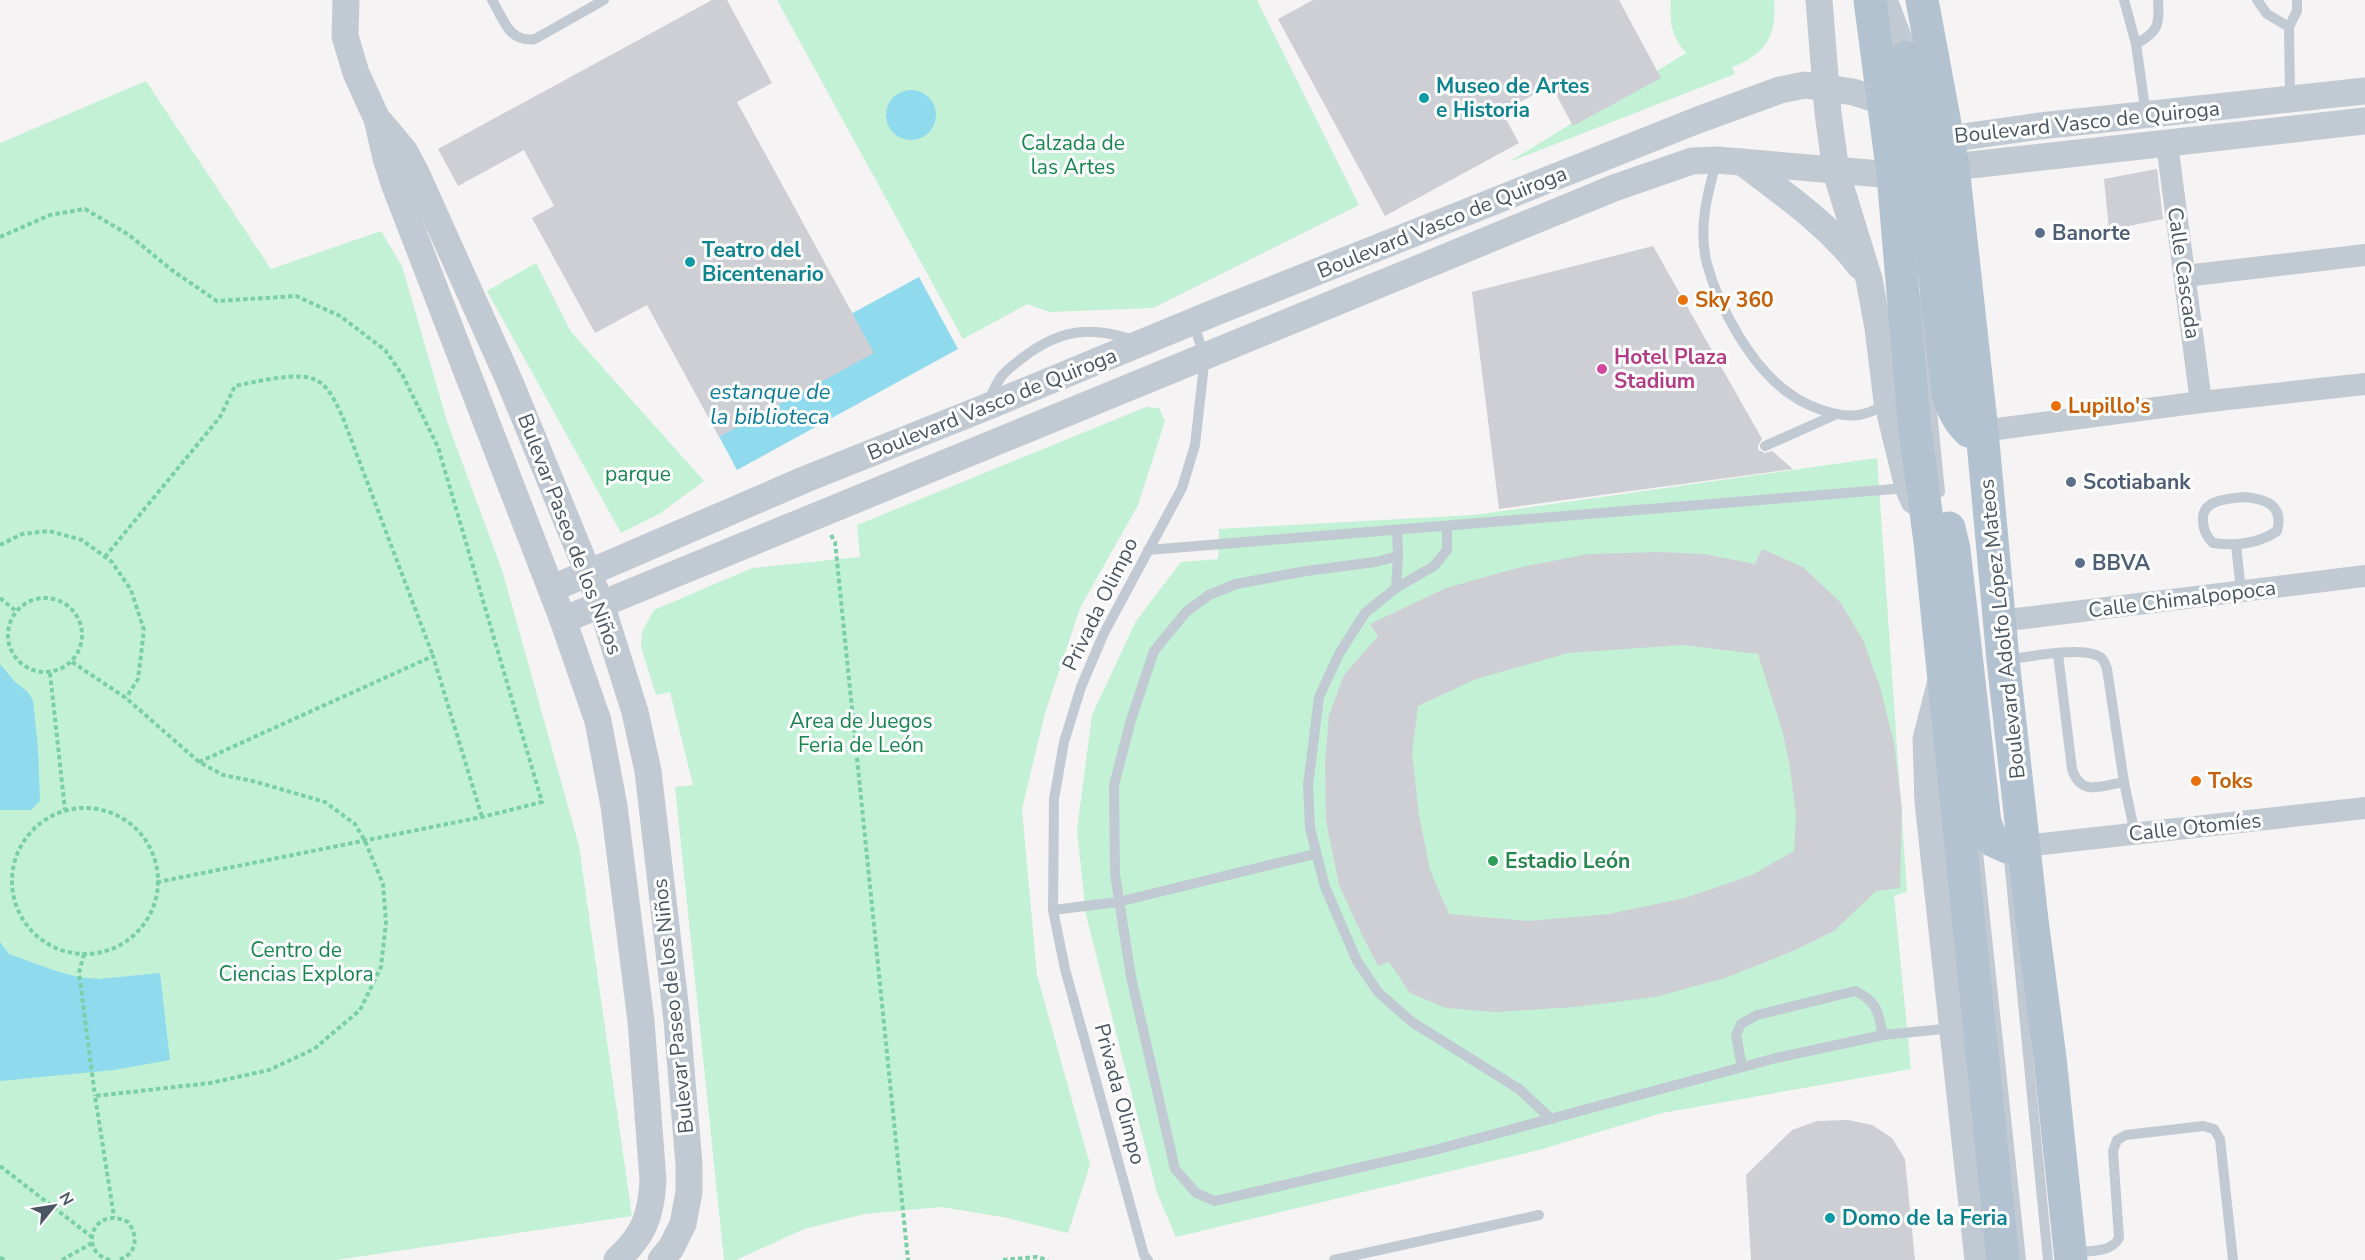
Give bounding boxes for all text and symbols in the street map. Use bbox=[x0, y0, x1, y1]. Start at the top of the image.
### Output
place label: Museo de Artes e Historia bbox=[1436, 72, 1589, 124]
marker: Museo de Artes e Historia bbox=[1417, 91, 1431, 105]
street label: Boulevard Vasco de Quiroga bbox=[1953, 94, 2221, 150]
park label: Calzada de las Artes bbox=[1021, 129, 1125, 181]
street label: Boulevard Vasco de Quiroga bbox=[1313, 159, 1571, 285]
street label: Calle Cascada bbox=[2161, 205, 2207, 341]
place label: Banorte bbox=[2052, 219, 2130, 247]
marker: Banorte bbox=[2033, 226, 2047, 240]
place label: Teatro del Bicentenario bbox=[702, 236, 824, 288]
marker: Teatro del Bicentenario bbox=[683, 255, 697, 269]
place label: Sky 360 bbox=[1695, 286, 1774, 314]
marker: Sky 360 bbox=[1676, 293, 1690, 307]
street label: Boulevard Vasco de Quiroga bbox=[863, 341, 1121, 467]
place label: Hotel Plaza Stadium bbox=[1614, 343, 1727, 395]
marker: Hotel Plaza Stadium bbox=[1595, 362, 1609, 376]
water label: estanque de la biblioteca bbox=[709, 377, 831, 432]
place label: Lupillo's bbox=[2068, 392, 2150, 420]
marker: Lupillo's bbox=[2049, 399, 2063, 413]
street label: Bulevar Paseo de los Niños bbox=[511, 409, 629, 659]
park label: parque bbox=[605, 460, 671, 488]
place label: Scotiabank bbox=[2083, 468, 2191, 496]
marker: Scotiabank bbox=[2064, 475, 2078, 489]
street label: Boulevard Adolfo López Mateos bbox=[1972, 478, 2032, 780]
street label: Privada Olimpo bbox=[1056, 533, 1144, 675]
place label: BBVA bbox=[2092, 549, 2150, 577]
marker: BBVA bbox=[2073, 556, 2087, 570]
street label: Calle Chimalpopoca bbox=[2087, 574, 2277, 624]
park label: Area de Juegos Feria de León bbox=[789, 707, 933, 759]
place label: Toks bbox=[2208, 767, 2253, 795]
marker: Toks bbox=[2189, 774, 2203, 788]
street label: Calle Otomíes bbox=[2127, 806, 2263, 848]
place label: Estadio León bbox=[1505, 847, 1630, 875]
marker: Estadio León bbox=[1486, 854, 1500, 868]
street label: Bulevar Paseo de los Niños bbox=[646, 877, 700, 1135]
park label: Centro de Ciencias Explora bbox=[218, 936, 374, 988]
street label: Privada Olimpo bbox=[1088, 1020, 1152, 1168]
north arrow bbox=[24, 1176, 84, 1236]
text: N bbox=[54, 1188, 79, 1210]
place label: Domo de la Feria bbox=[1842, 1204, 2008, 1232]
marker: Domo de la Feria bbox=[1823, 1211, 1837, 1225]

